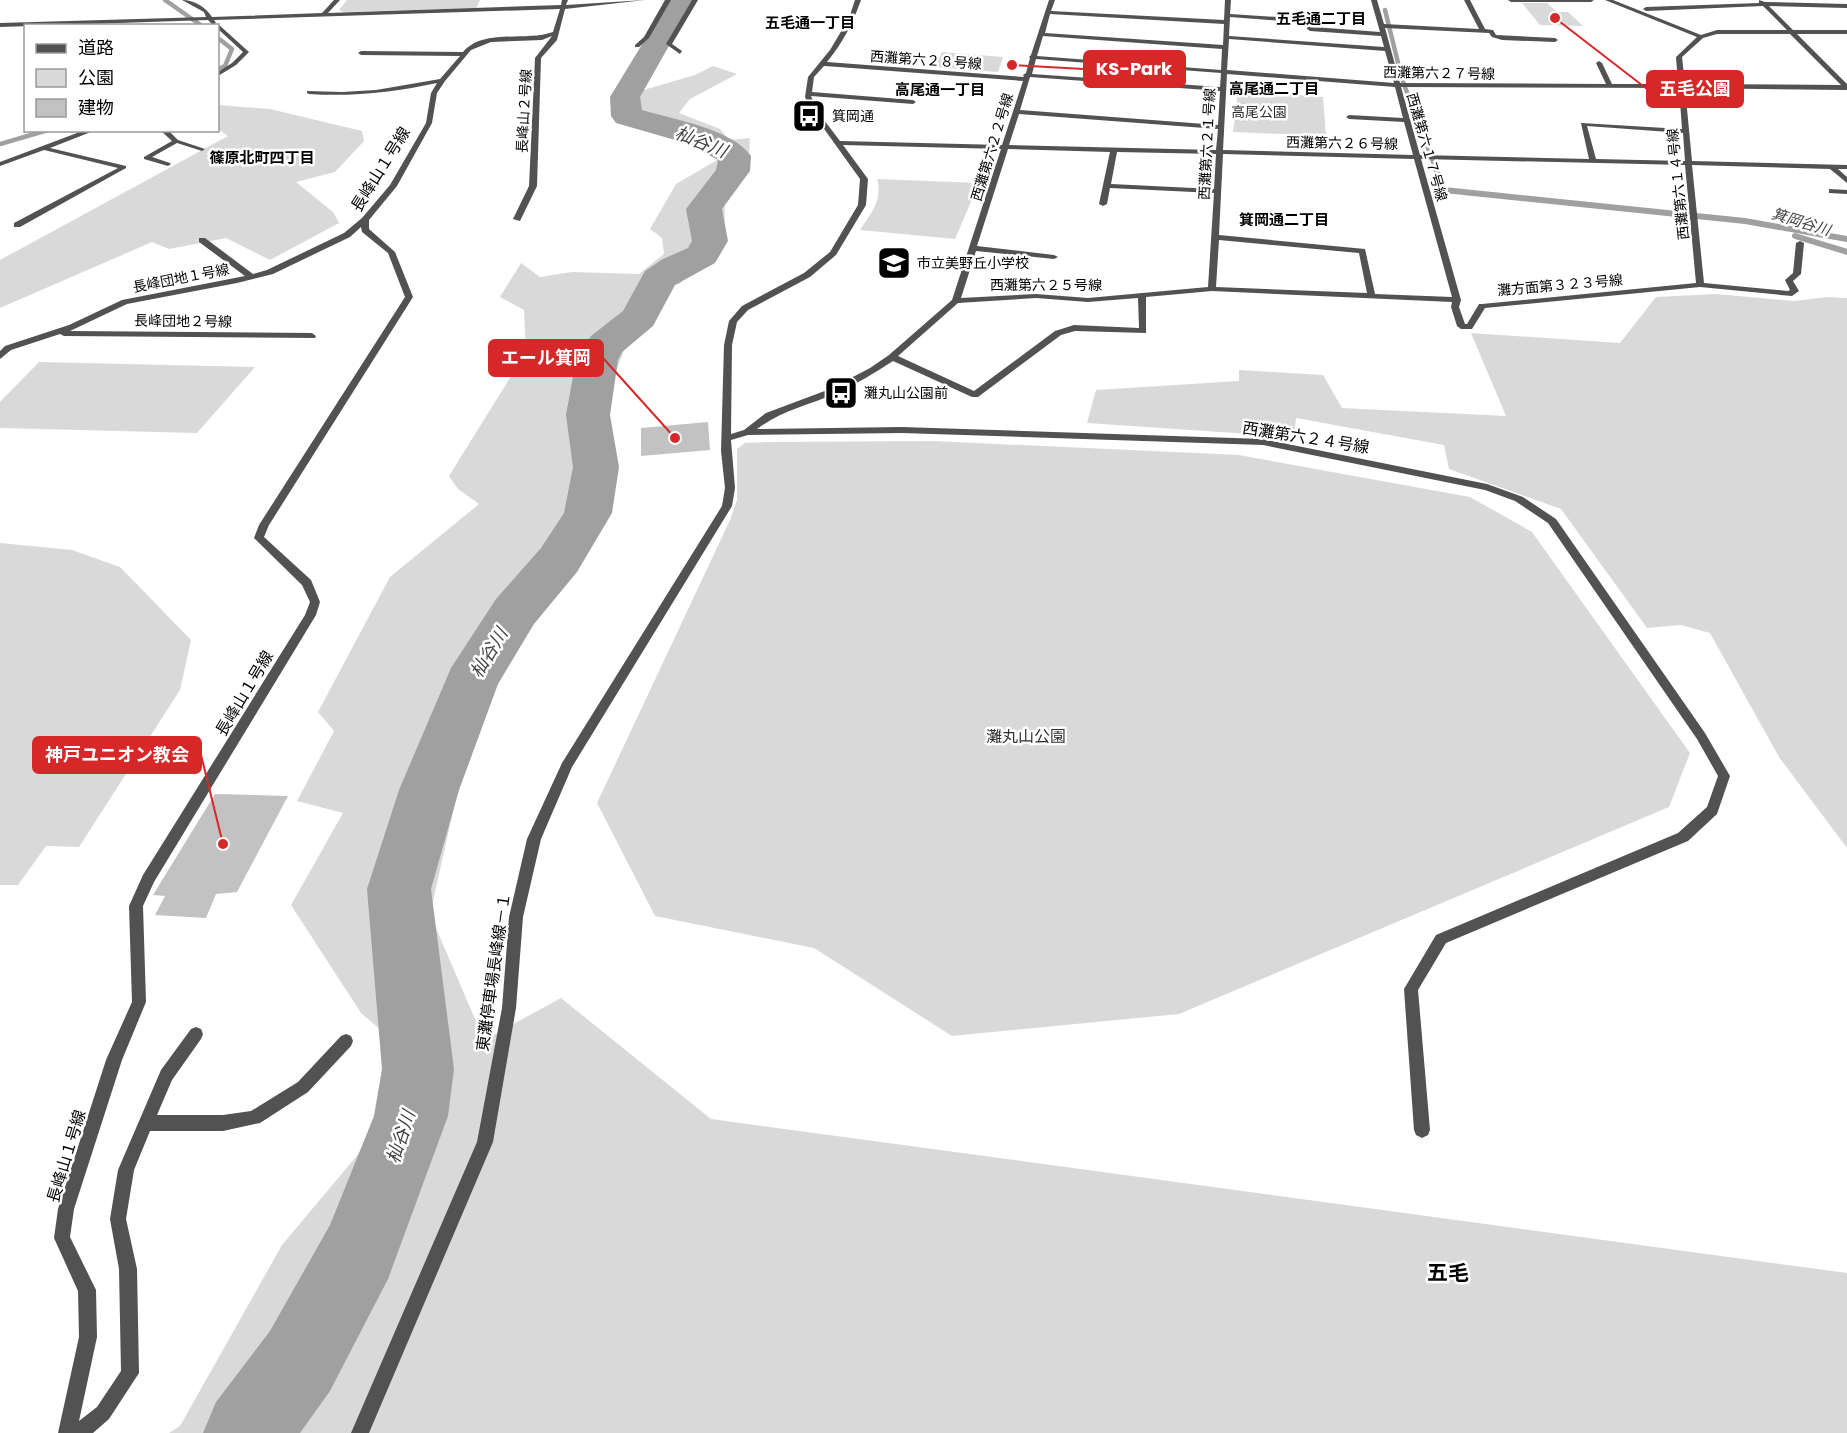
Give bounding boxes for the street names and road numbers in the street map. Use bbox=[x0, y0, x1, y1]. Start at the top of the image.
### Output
street label: 西灘第六２８号線 bbox=[869, 46, 983, 74]
street label: 西灘第六２７号線 bbox=[1383, 62, 1495, 84]
street label: 長峰山２号線 bbox=[512, 69, 536, 153]
street label: 西灘第六２１号線 bbox=[1194, 88, 1220, 200]
street label: 西灘第六１７号線 bbox=[1402, 90, 1452, 204]
street label: 西灘第六２２号線 bbox=[966, 91, 1018, 203]
street label: 長峰山１号線 bbox=[345, 122, 416, 216]
street label: 西灘第六１４号線 bbox=[1662, 127, 1694, 241]
street label: 西灘第六２６号線 bbox=[1286, 132, 1398, 154]
street label: 長峰団地１号線 bbox=[131, 259, 231, 297]
street label: 灘方面第３２３号線 bbox=[1496, 270, 1624, 300]
street label: 西灘第六２５号線 bbox=[990, 275, 1102, 295]
street label: 長峰団地２号線 bbox=[134, 310, 232, 332]
street label: 西灘第六２４号線 bbox=[1241, 416, 1371, 459]
street label: 長峰山１号線 bbox=[210, 646, 279, 740]
street label: 東灘停車場長峰線－１ bbox=[471, 891, 516, 1053]
street label: 長峰山１号線 bbox=[41, 1107, 92, 1205]

